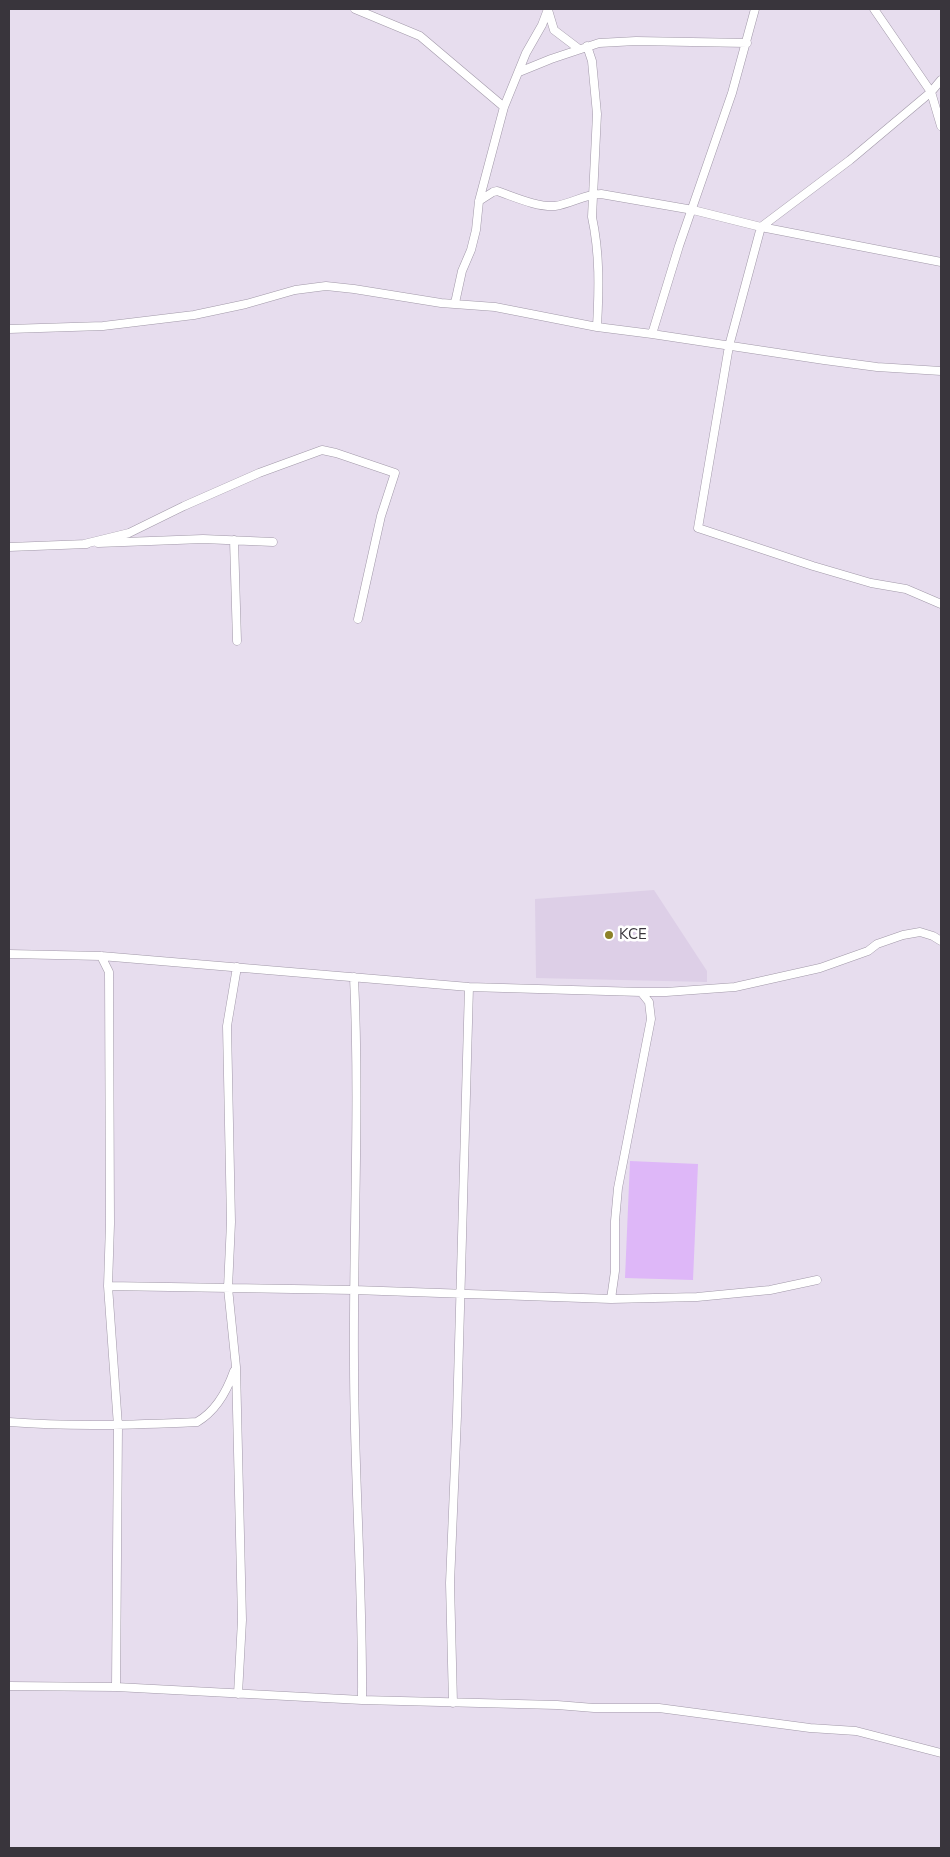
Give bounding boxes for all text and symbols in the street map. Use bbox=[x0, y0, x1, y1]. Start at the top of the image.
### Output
place label: KCE bbox=[619, 926, 647, 944]
marker: KCE bbox=[603, 929, 615, 941]

